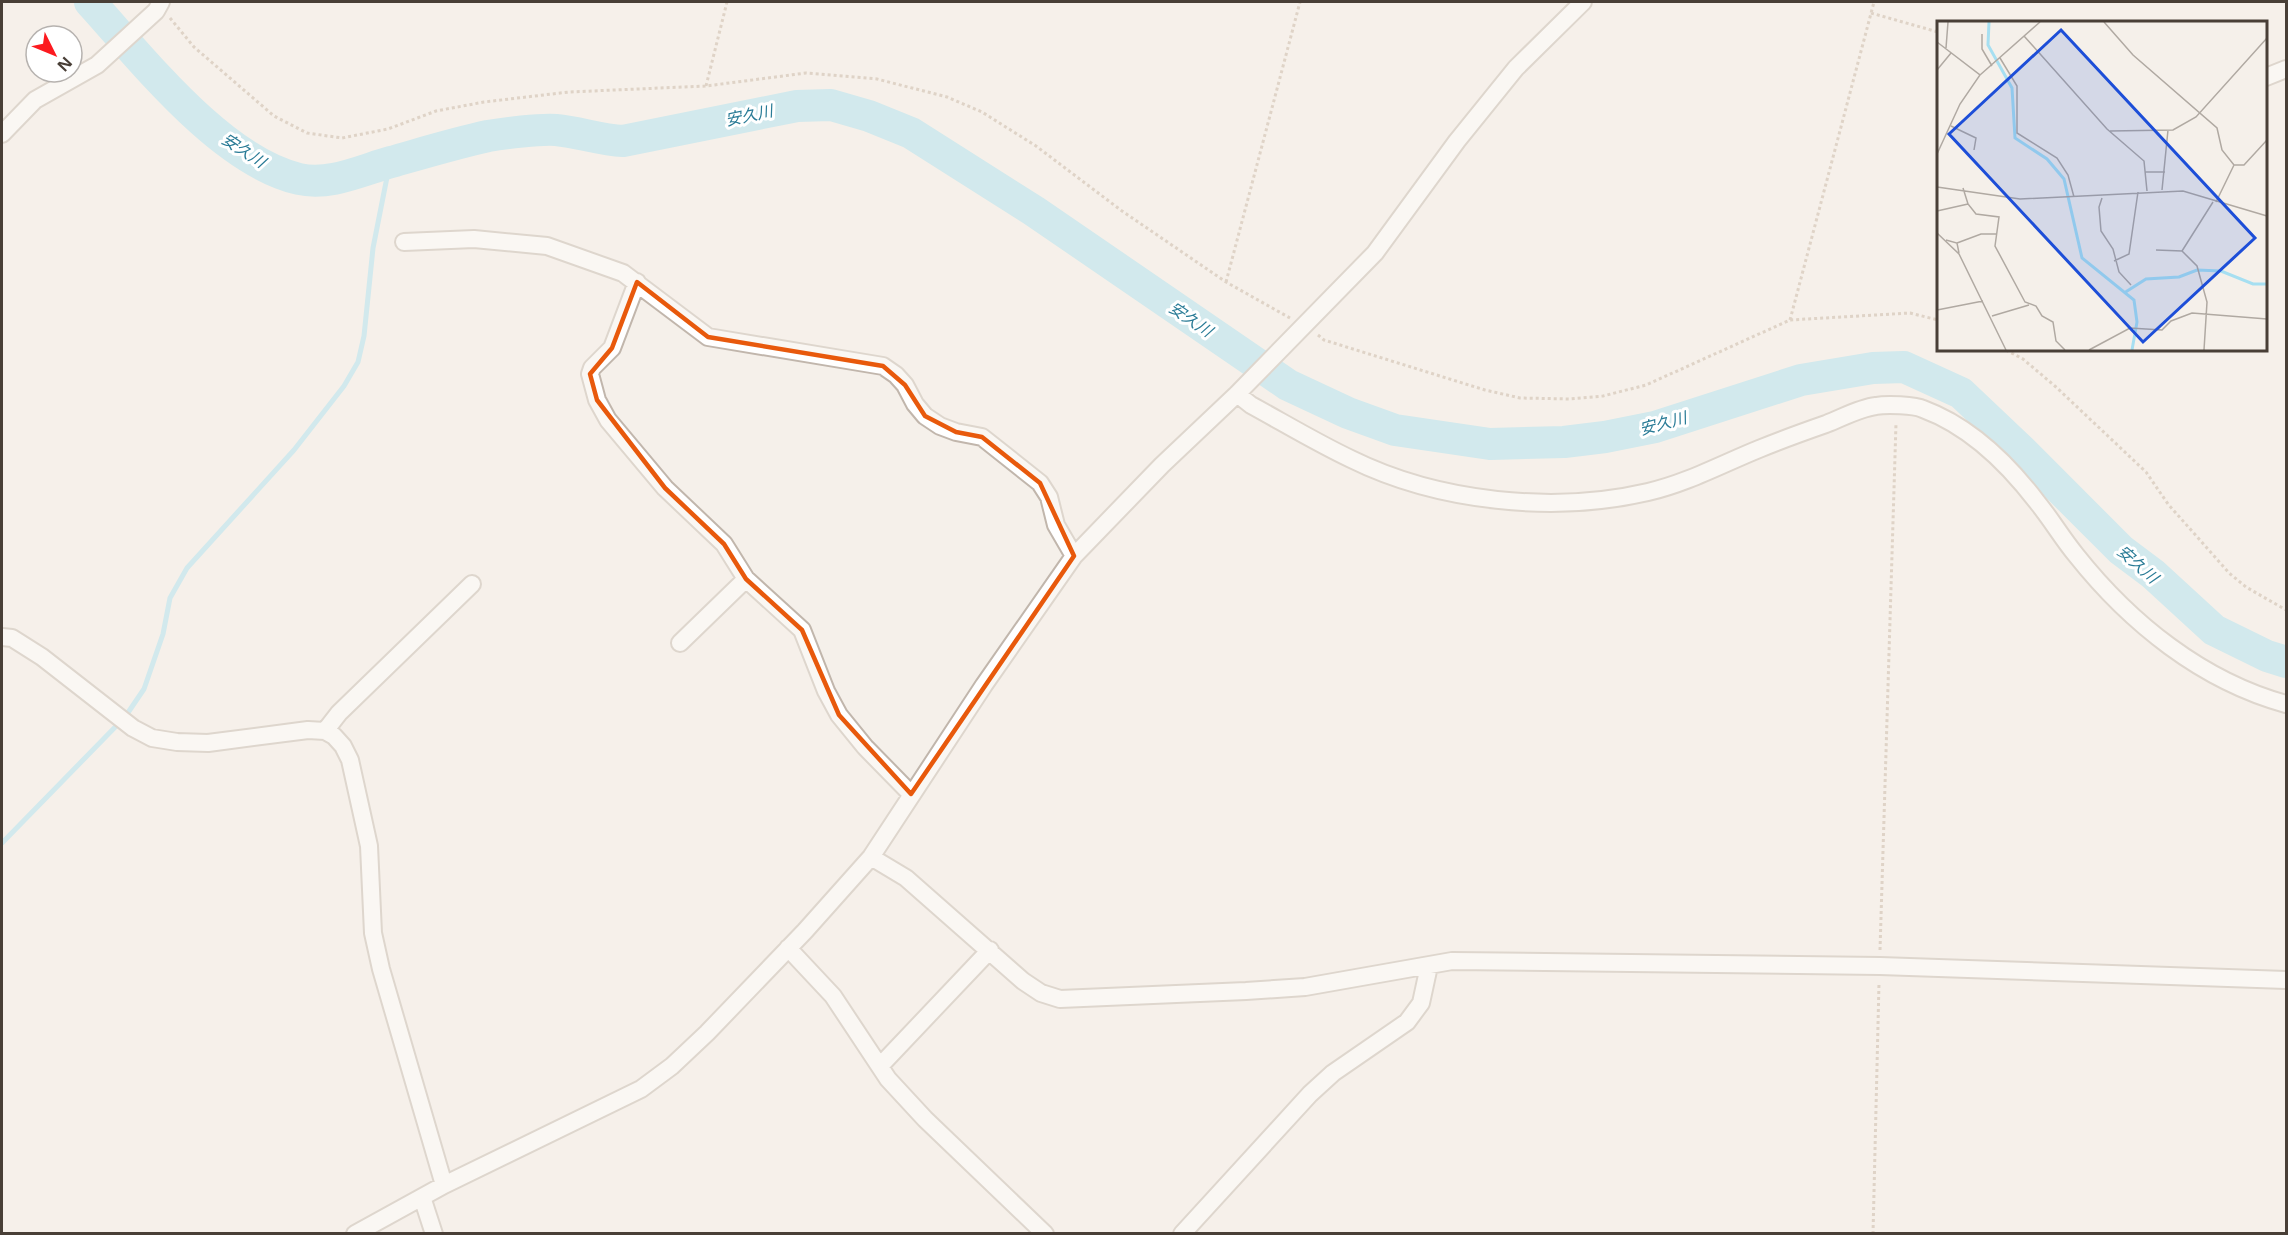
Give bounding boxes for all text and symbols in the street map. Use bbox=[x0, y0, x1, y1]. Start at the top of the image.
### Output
inset map bbox=[1937, 21, 2267, 351]
north arrow bbox=[24, 24, 84, 84]
text: N bbox=[52, 52, 77, 76]
water label: 安久川 bbox=[723, 99, 777, 131]
water label: 安久川 bbox=[218, 128, 272, 173]
water label: 安久川 bbox=[1165, 296, 1219, 343]
water label: 安久川 bbox=[1637, 406, 1691, 440]
water label: 安久川 bbox=[2113, 540, 2165, 589]

